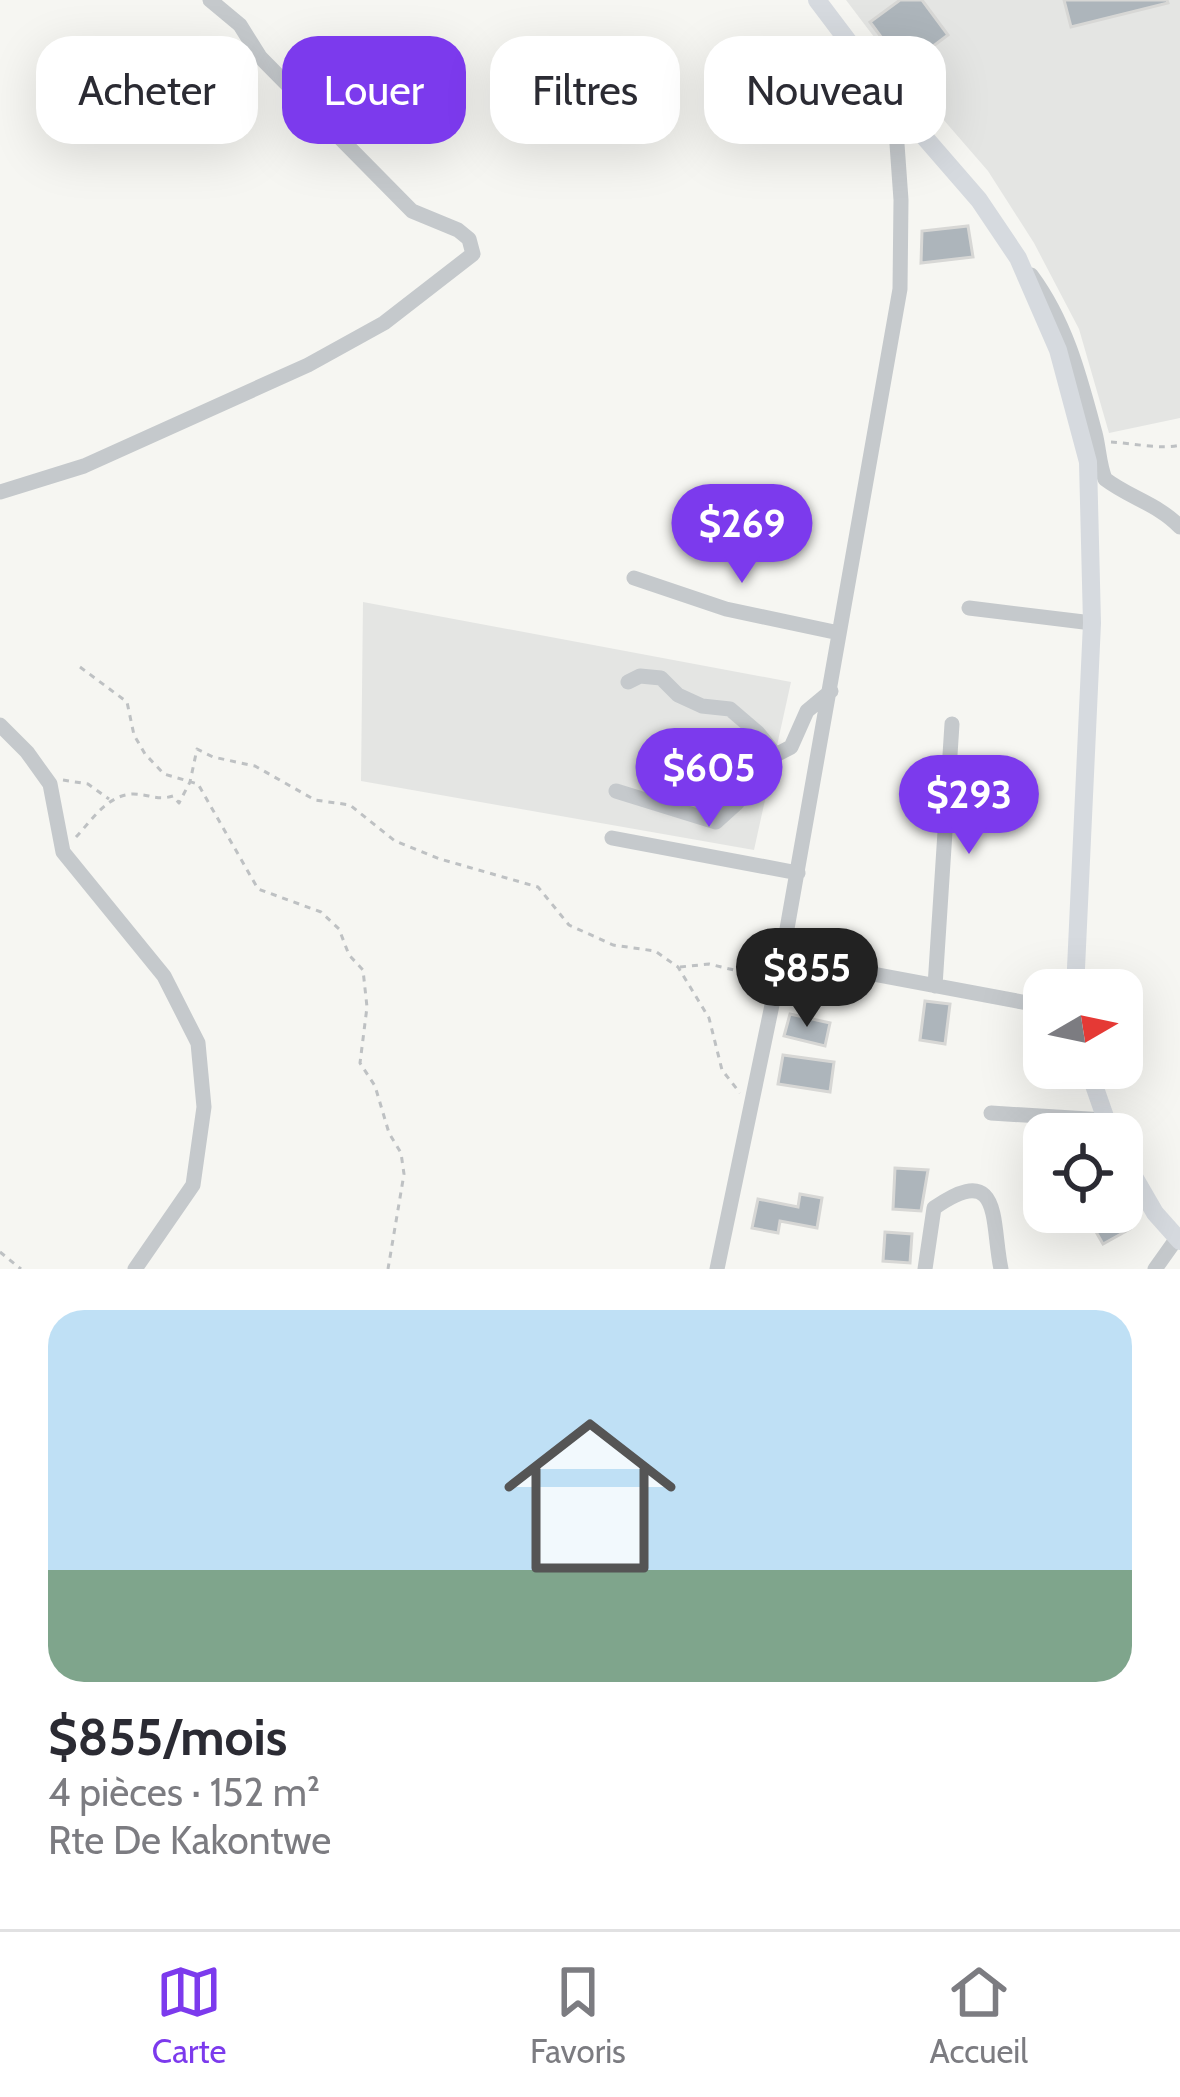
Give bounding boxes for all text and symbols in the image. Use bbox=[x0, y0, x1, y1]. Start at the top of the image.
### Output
chip: Acheter bbox=[36, 36, 258, 144]
chip: Louer bbox=[282, 36, 466, 144]
chip: Filtres bbox=[490, 36, 680, 144]
chip: Nouveau bbox=[704, 36, 946, 144]
pin: $269 bbox=[671, 484, 813, 586]
text: $269 bbox=[698, 499, 786, 547]
pin: $605 bbox=[638, 728, 780, 830]
text: $605 bbox=[662, 743, 756, 791]
pin: $293 bbox=[898, 755, 1040, 857]
text: $293 bbox=[926, 770, 1012, 818]
pin: $855 bbox=[736, 928, 878, 1030]
text: $855 bbox=[763, 943, 851, 991]
north arrow bbox=[1023, 969, 1143, 1089]
map controls bbox=[1023, 969, 1143, 1233]
button: locate bbox=[1023, 1113, 1143, 1233]
icon: home bbox=[482, 1388, 698, 1604]
text: $855/mois bbox=[48, 1706, 287, 1768]
text: 4 pièces · 152 m² bbox=[48, 1768, 320, 1816]
text: Rte De Kakontwe bbox=[48, 1816, 331, 1864]
tab: Carte bbox=[152, 1959, 226, 2071]
tab: Favoris bbox=[530, 1959, 626, 2071]
tab: Accueil bbox=[929, 1959, 1028, 2071]

